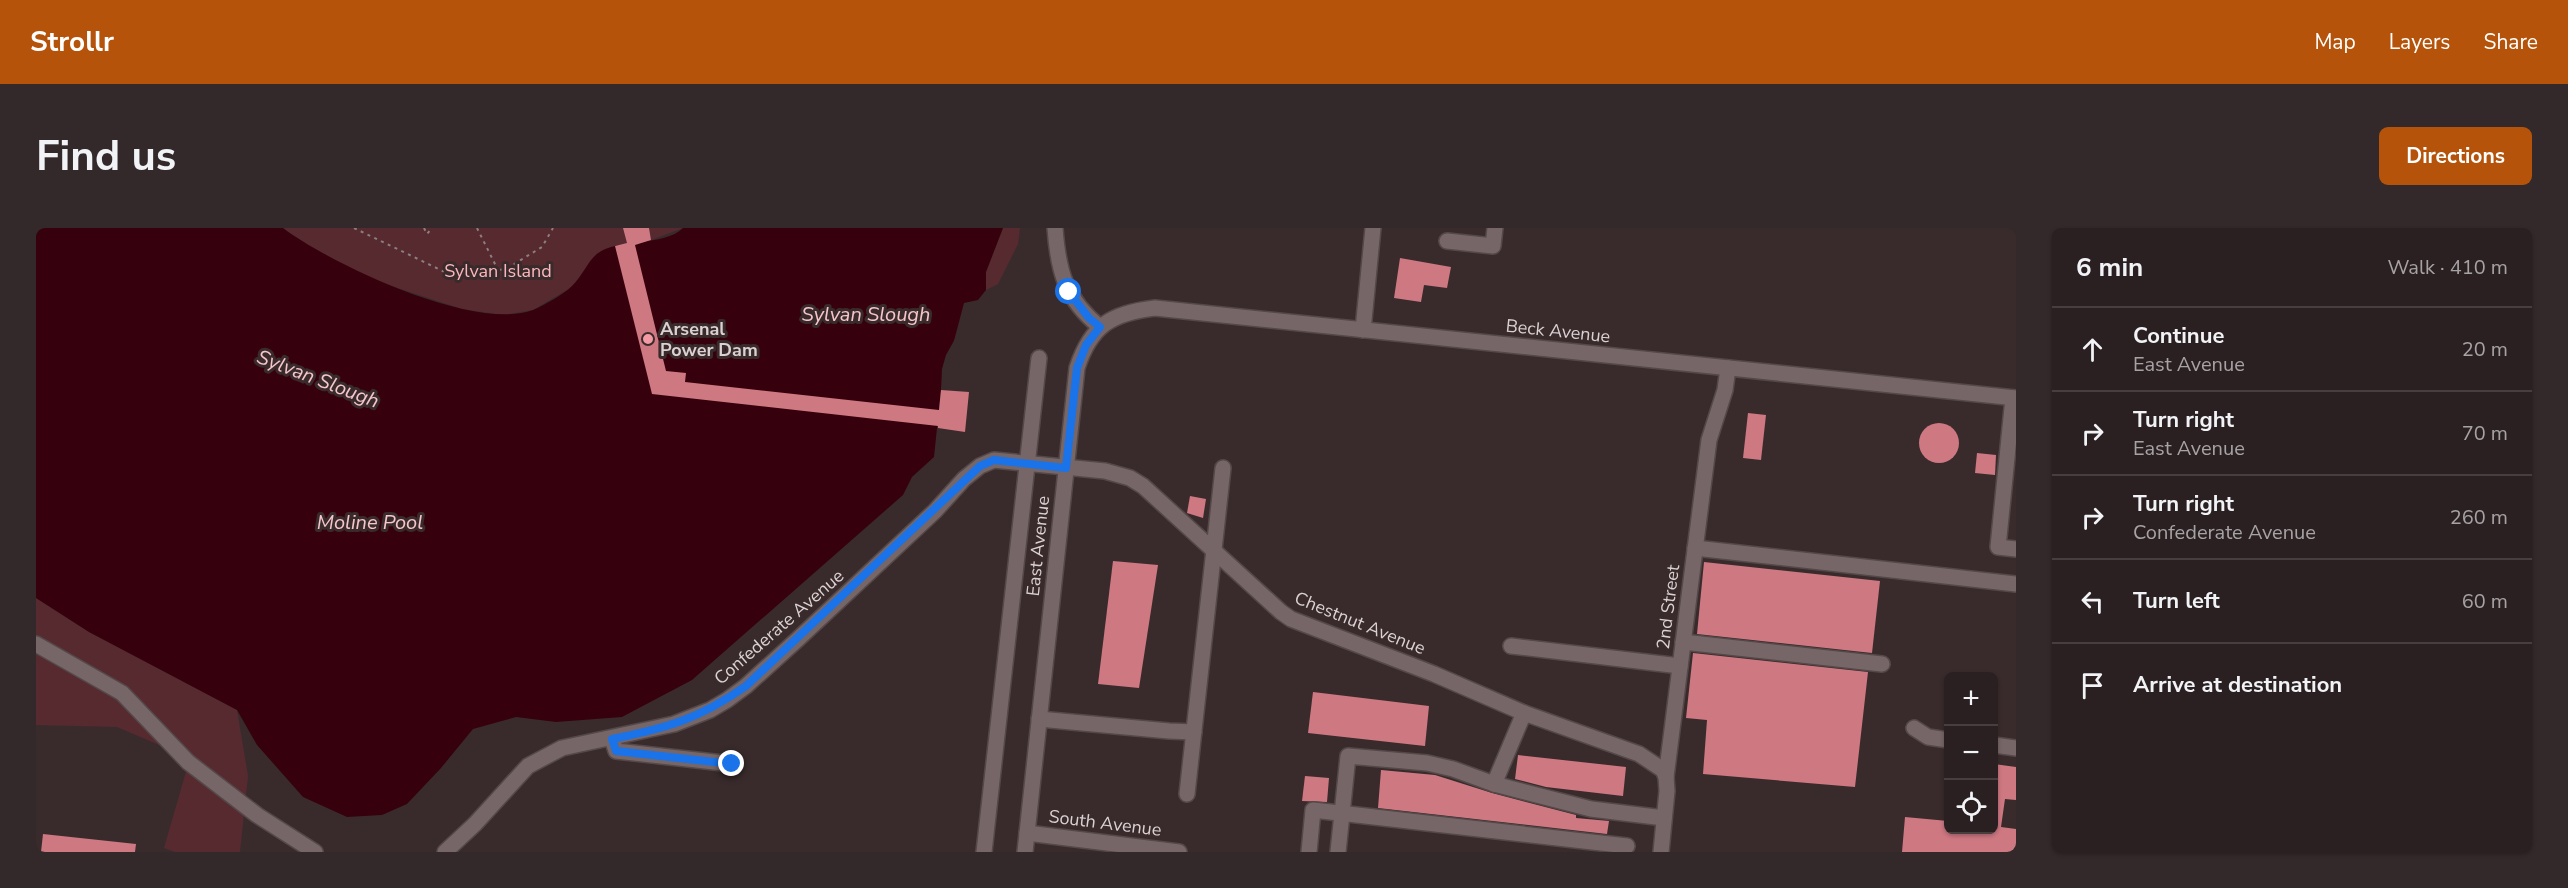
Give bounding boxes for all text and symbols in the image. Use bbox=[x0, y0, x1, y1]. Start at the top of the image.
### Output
text: Strollr bbox=[30, 23, 114, 61]
text: Map bbox=[2314, 28, 2356, 56]
text: Layers bbox=[2389, 28, 2450, 56]
text: Share bbox=[2483, 28, 2538, 56]
button: Directions bbox=[2379, 127, 2532, 185]
text: Find us bbox=[36, 128, 176, 185]
text: 6 min bbox=[2076, 250, 2143, 285]
text: Walk · 410 m bbox=[2388, 254, 2508, 281]
park label: Sylvan Island bbox=[444, 259, 552, 283]
route start bbox=[1055, 278, 1081, 304]
water label: Sylvan Slough bbox=[802, 301, 930, 328]
street label: Beck Avenue bbox=[1505, 314, 1611, 348]
place label: Arsenal Power Dam bbox=[660, 317, 758, 362]
text: Continue bbox=[2133, 321, 2224, 351]
marker: Arsenal Power Dam bbox=[641, 332, 655, 346]
icon: ahead bbox=[2076, 333, 2109, 366]
text: 20 m bbox=[2462, 336, 2508, 363]
water label: Sylvan Slough bbox=[253, 343, 383, 415]
text: East Avenue bbox=[2133, 351, 2245, 378]
text: Turn right bbox=[2133, 405, 2234, 435]
icon: right bbox=[2076, 417, 2109, 450]
text: 70 m bbox=[2462, 420, 2508, 447]
text: East Avenue bbox=[2133, 435, 2245, 462]
text: Turn right bbox=[2133, 489, 2234, 519]
street label: East Avenue bbox=[1021, 495, 1055, 597]
icon: right bbox=[2076, 501, 2109, 534]
text: 260 m bbox=[2450, 504, 2508, 531]
water label: Moline Pool bbox=[317, 509, 423, 536]
text: Confederate Avenue bbox=[2133, 519, 2316, 546]
street label: 2nd Street bbox=[1651, 563, 1685, 651]
street label: Confederate Avenue bbox=[709, 564, 849, 690]
icon: left bbox=[2076, 585, 2109, 618]
street label: Chestnut Avenue bbox=[1291, 586, 1429, 660]
text: Turn left bbox=[2133, 586, 2220, 616]
text: 60 m bbox=[2462, 588, 2508, 615]
icon: arrive bbox=[2076, 669, 2109, 702]
text: Arrive at destination bbox=[2133, 670, 2342, 700]
map controls bbox=[1944, 672, 1998, 834]
button: + bbox=[1944, 672, 1998, 726]
button: − bbox=[1944, 726, 1998, 780]
route end bbox=[718, 750, 744, 776]
button: locate bbox=[1944, 780, 1998, 834]
street label: South Avenue bbox=[1047, 804, 1163, 842]

